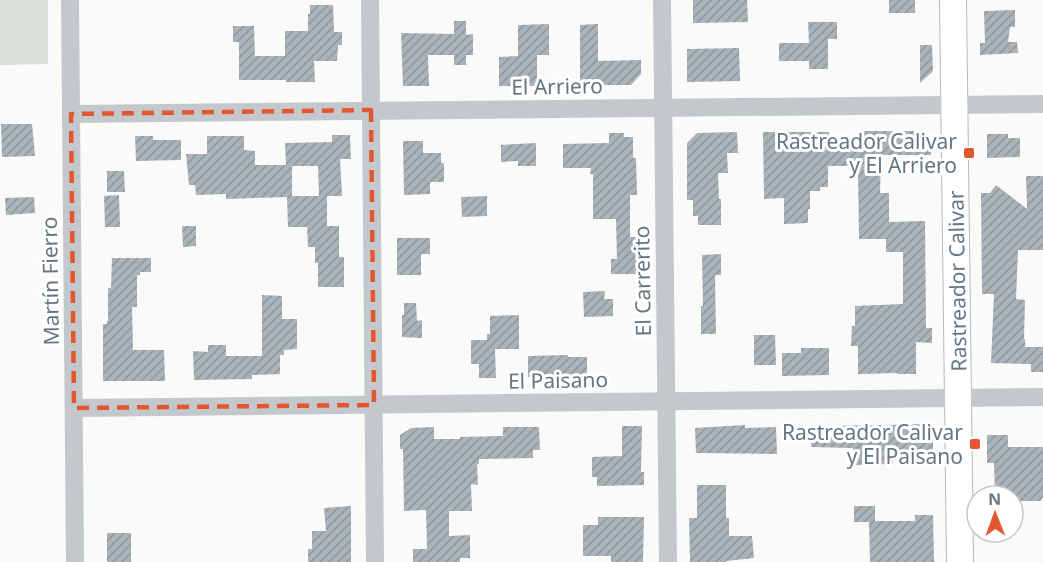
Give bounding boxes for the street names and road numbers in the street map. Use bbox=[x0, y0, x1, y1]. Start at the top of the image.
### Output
street label: El Arriero bbox=[511, 71, 603, 101]
street label: Rastreador Calivar bbox=[941, 190, 973, 372]
street label: Martín Fierro bbox=[35, 216, 65, 346]
street label: El Carrerito bbox=[627, 225, 657, 337]
street label: El Paisano bbox=[508, 365, 608, 395]

